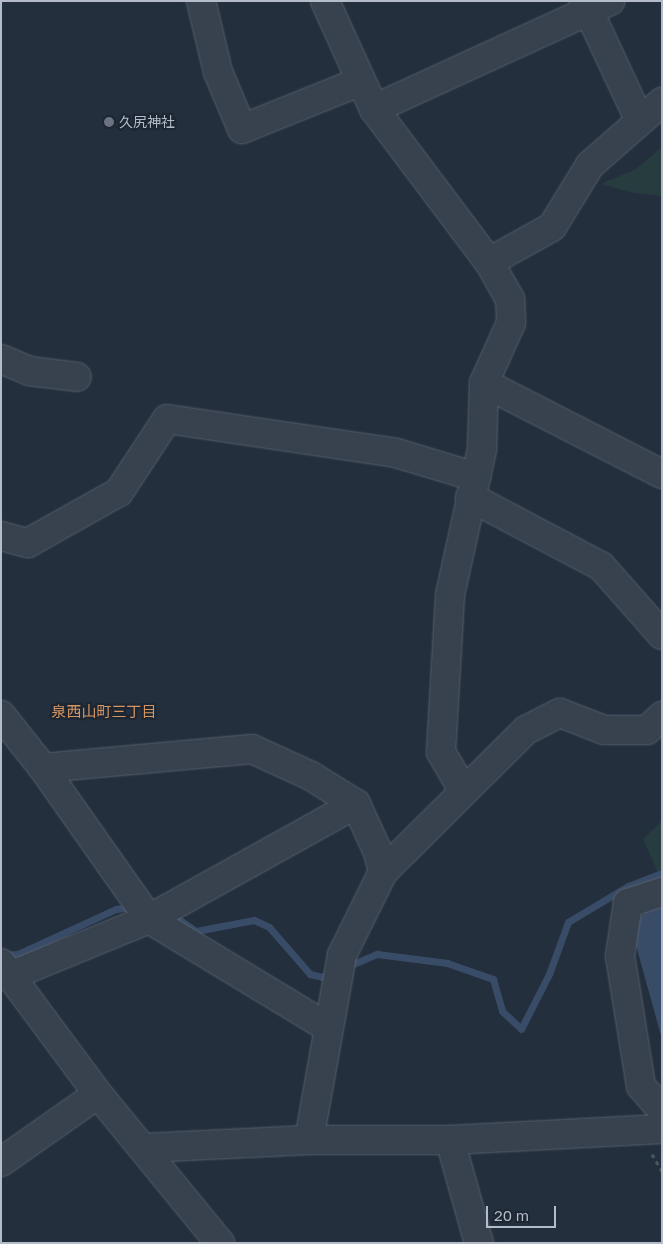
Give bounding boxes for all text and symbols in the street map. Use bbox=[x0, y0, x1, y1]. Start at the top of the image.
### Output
place label: 久尻神社 bbox=[119, 114, 175, 130]
marker: 久尻神社 bbox=[103, 116, 115, 128]
district label: 泉西山町三丁目 bbox=[52, 703, 156, 721]
scale bar bbox=[488, 1196, 558, 1228]
text: 20 m bbox=[494, 1206, 529, 1224]

